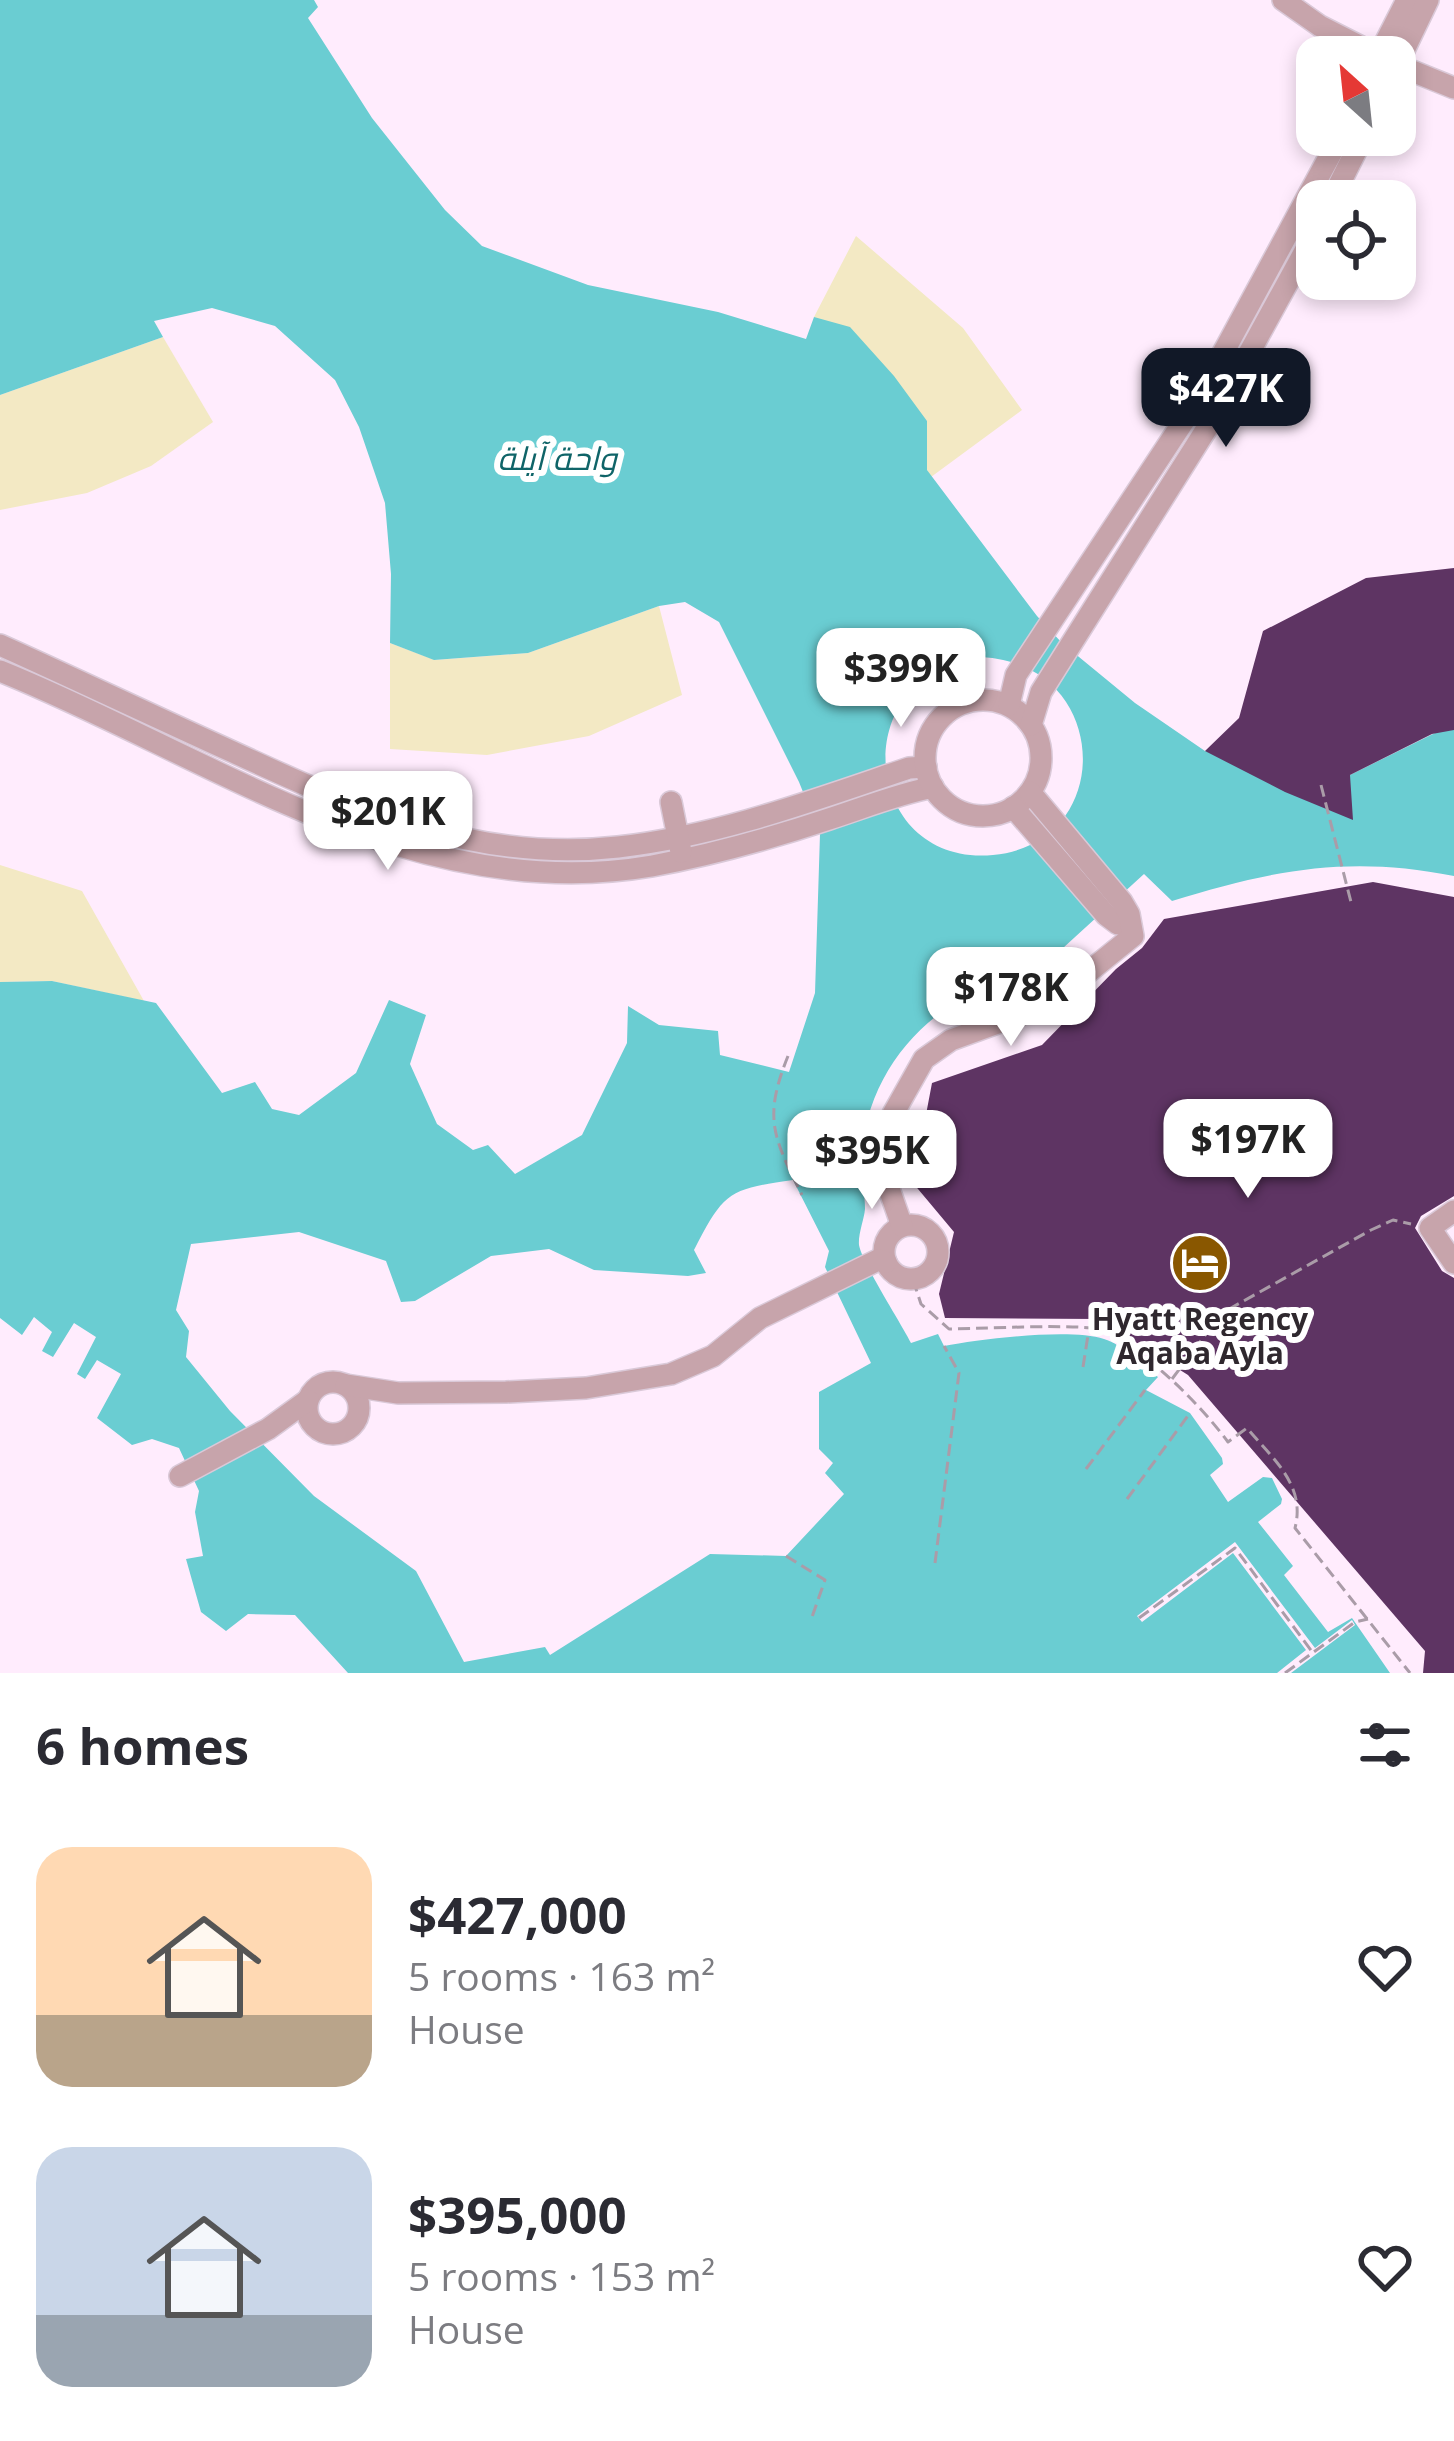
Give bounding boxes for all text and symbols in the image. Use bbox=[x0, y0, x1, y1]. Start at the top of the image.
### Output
north arrow bbox=[1296, 36, 1416, 156]
map controls bbox=[1296, 36, 1416, 300]
button: locate bbox=[1296, 180, 1416, 300]
pin: $427K bbox=[1142, 348, 1310, 450]
text: $427K bbox=[1168, 360, 1284, 413]
water label: واحة آيلة bbox=[497, 435, 619, 480]
pin: $399K bbox=[817, 628, 985, 730]
text: $399K bbox=[843, 640, 959, 693]
pin: $201K bbox=[304, 771, 472, 873]
text: $201K bbox=[330, 783, 446, 836]
pin: $178K bbox=[927, 947, 1095, 1049]
text: $178K bbox=[953, 959, 1069, 1012]
pin: $197K bbox=[1164, 1099, 1332, 1201]
pin: $395K bbox=[788, 1110, 956, 1212]
text: $197K bbox=[1190, 1111, 1306, 1164]
text: $395K bbox=[814, 1122, 930, 1175]
hotel icon: Hyatt Regency Aqaba Ayla bbox=[1169, 1232, 1231, 1294]
place label: Hyatt Regency Aqaba Ayla bbox=[1092, 1298, 1309, 1373]
text: 6 homes bbox=[36, 1710, 249, 1780]
icon: filters bbox=[1352, 1712, 1418, 1778]
text: $427,000 bbox=[408, 1879, 627, 1949]
icon: home bbox=[132, 1895, 276, 2039]
icon: heart bbox=[1352, 1934, 1418, 2000]
text: 5 rooms · 163 m² bbox=[408, 1949, 715, 2002]
text: House bbox=[408, 2002, 525, 2055]
text: $395,000 bbox=[408, 2179, 627, 2249]
icon: home bbox=[132, 2195, 276, 2339]
icon: heart bbox=[1352, 2234, 1418, 2300]
text: 5 rooms · 153 m² bbox=[408, 2249, 715, 2302]
text: House bbox=[408, 2302, 525, 2355]

